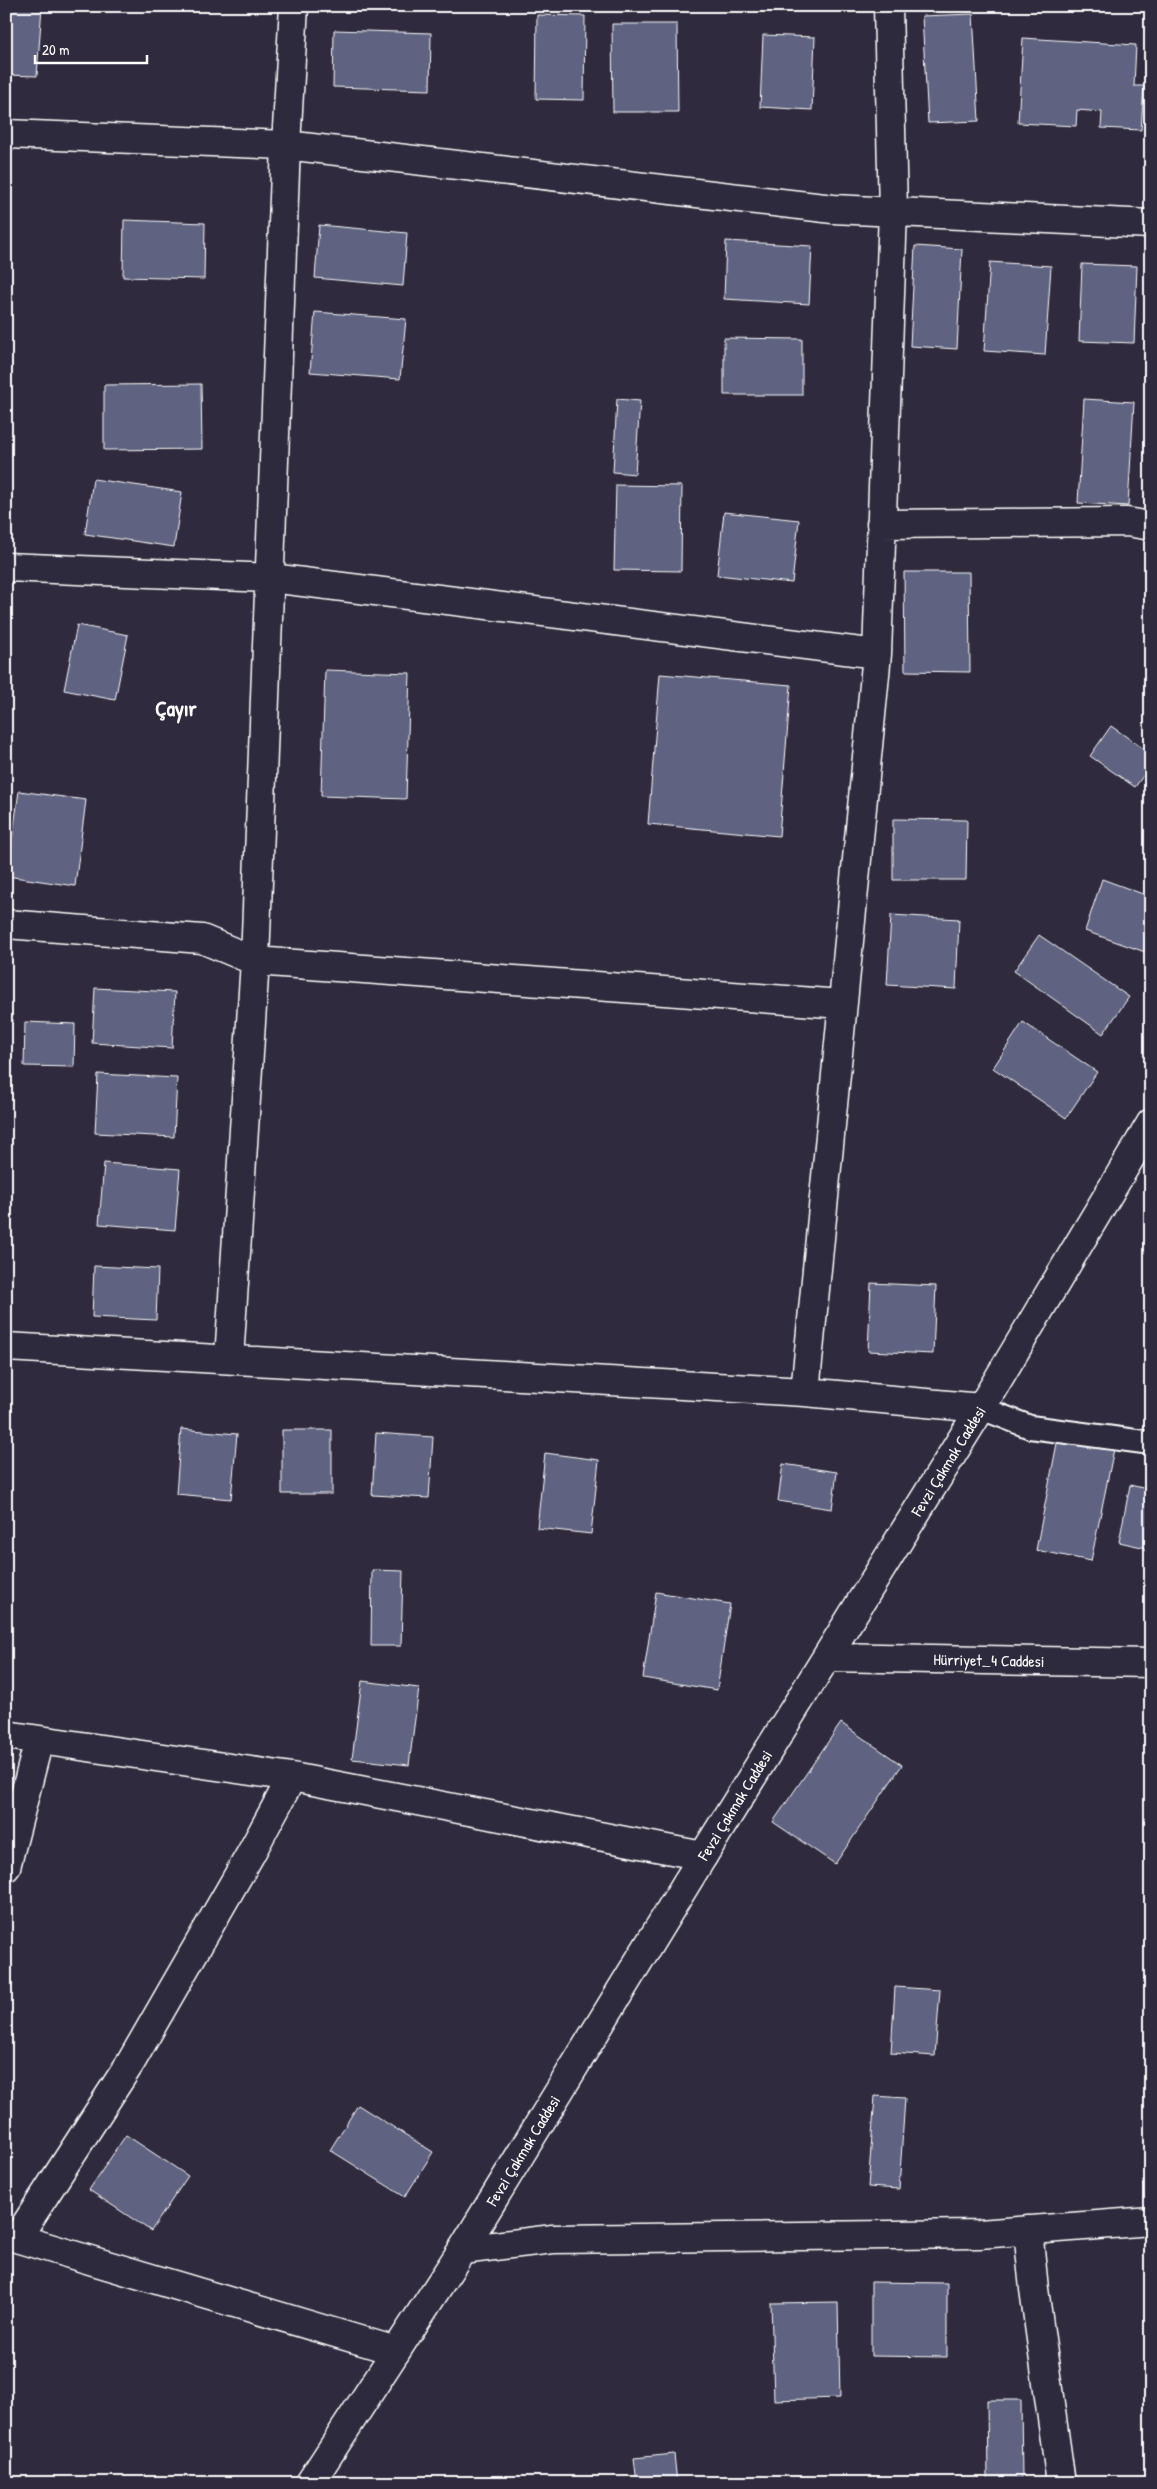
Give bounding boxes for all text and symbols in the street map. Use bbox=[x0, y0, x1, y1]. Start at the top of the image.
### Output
scale bar bbox=[35, 32, 148, 64]
text: 20 m bbox=[42, 39, 69, 60]
district label: Çayır bbox=[155, 694, 198, 724]
street label: Fevzi Çakmak Caddesi bbox=[905, 1402, 991, 1521]
street label: Hürriyet_4 Caddesi bbox=[933, 1648, 1045, 1672]
street label: Fevzi Çakmak Caddesi bbox=[692, 1746, 777, 1865]
street label: Fevzi Çakmak Caddesi bbox=[480, 2091, 565, 2211]

